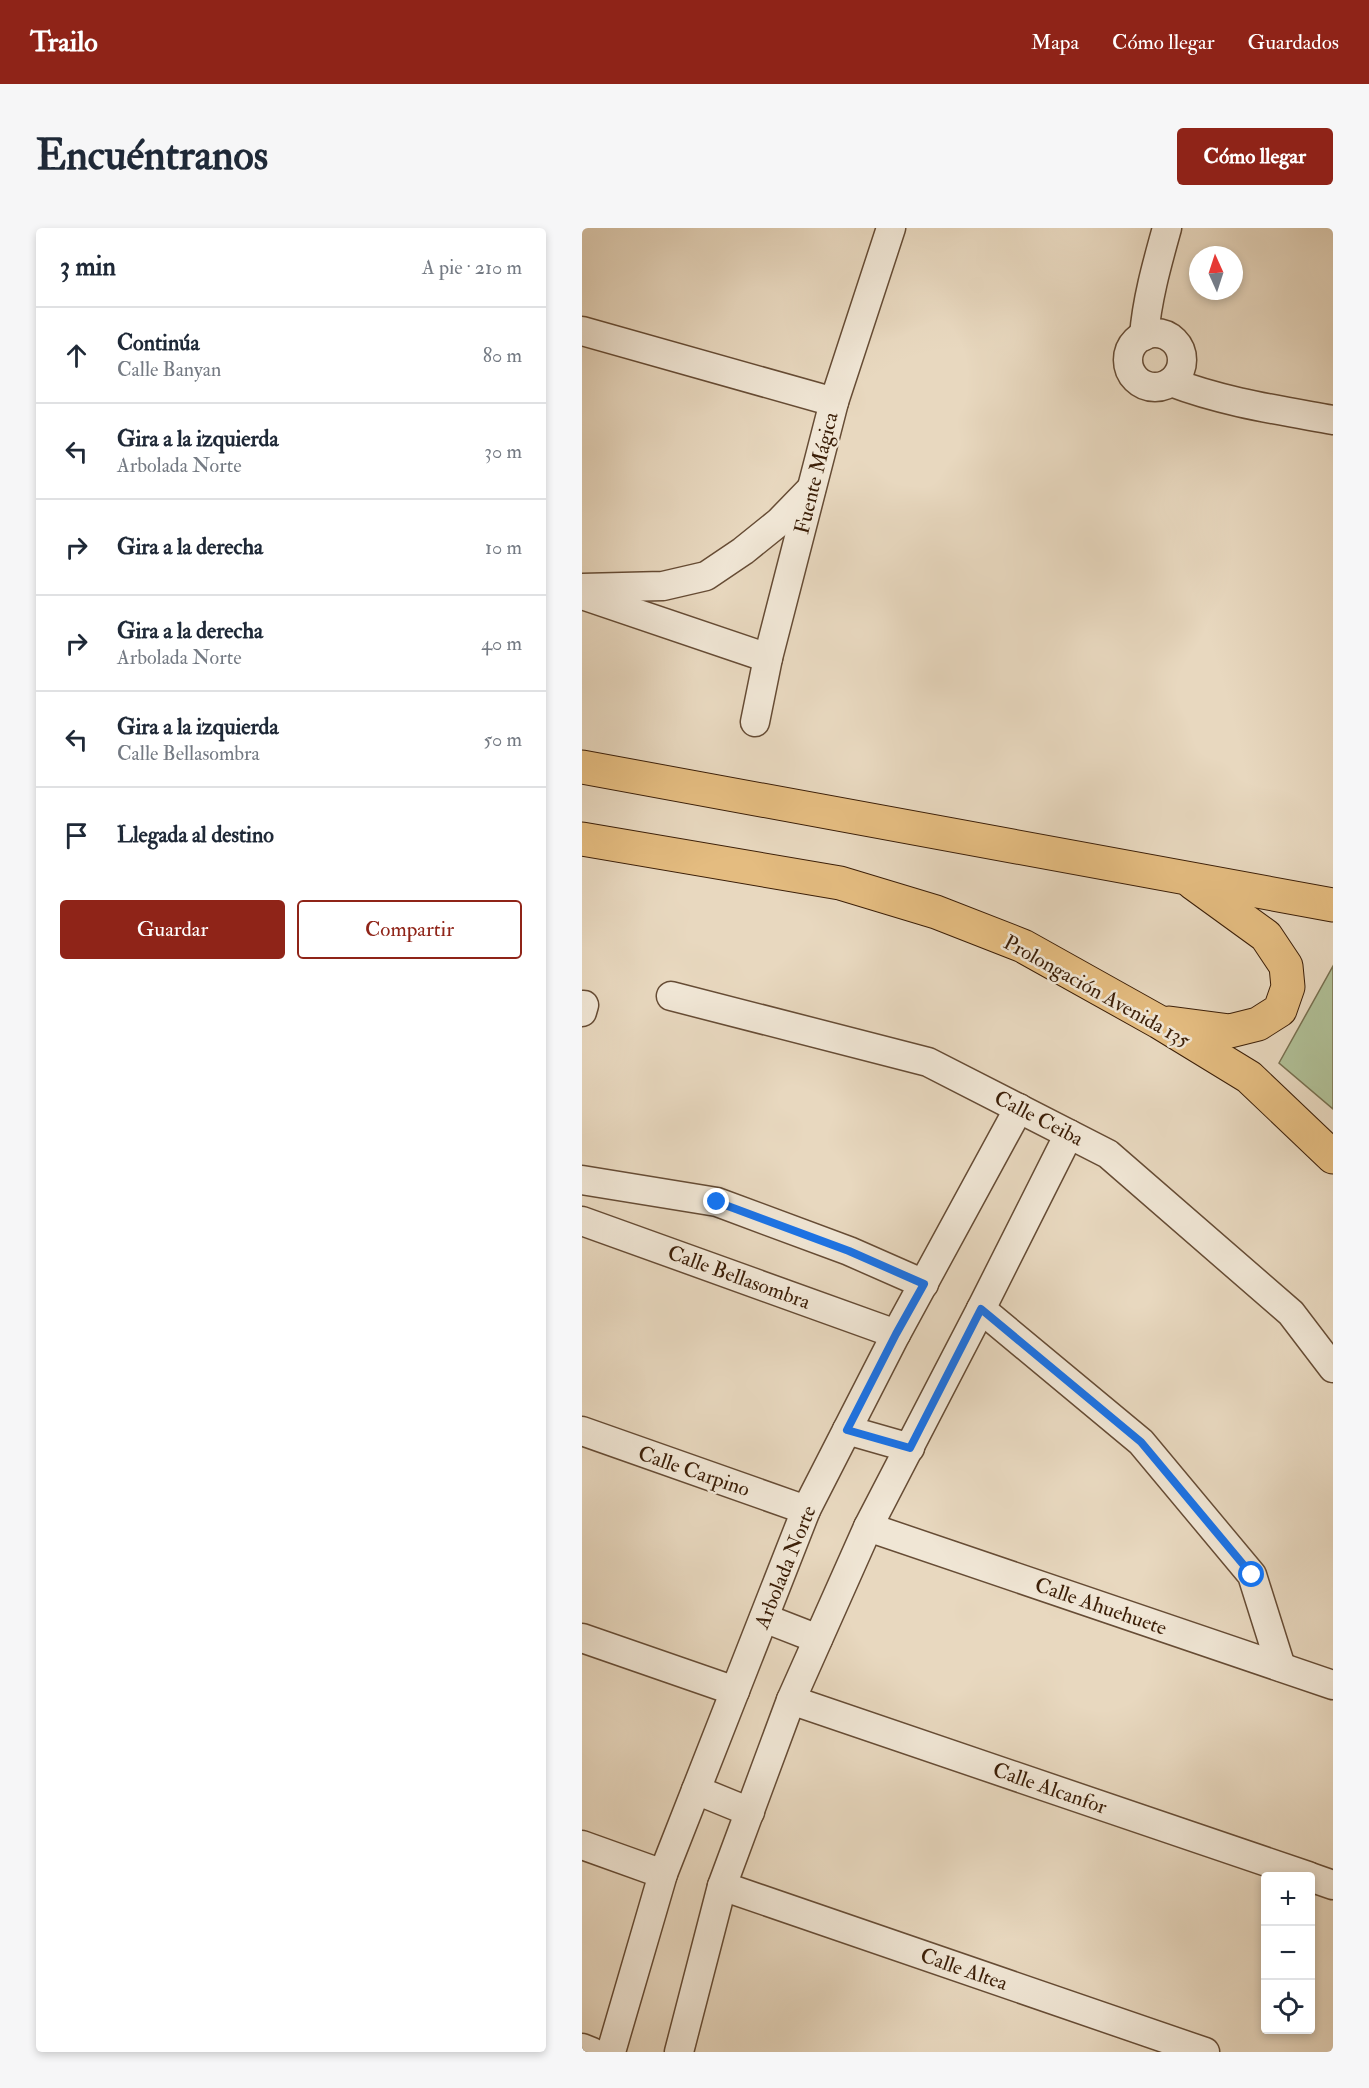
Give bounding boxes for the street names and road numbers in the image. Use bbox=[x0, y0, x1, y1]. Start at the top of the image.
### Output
street label: Fuente Mágica bbox=[788, 409, 845, 537]
street label: Prolongación Avenida 135 bbox=[999, 929, 1196, 1054]
street label: Calle Ceiba bbox=[990, 1085, 1088, 1153]
street label: Calle Bellasombra bbox=[664, 1239, 814, 1316]
street label: Calle Carpino bbox=[634, 1440, 753, 1503]
street label: Arbolada Norte bbox=[748, 1501, 823, 1634]
street label: Calle Ahuehuete bbox=[1031, 1571, 1171, 1642]
street label: Calle Alcanfor bbox=[989, 1756, 1111, 1821]
street label: Calle Altea bbox=[917, 1942, 1011, 1997]

